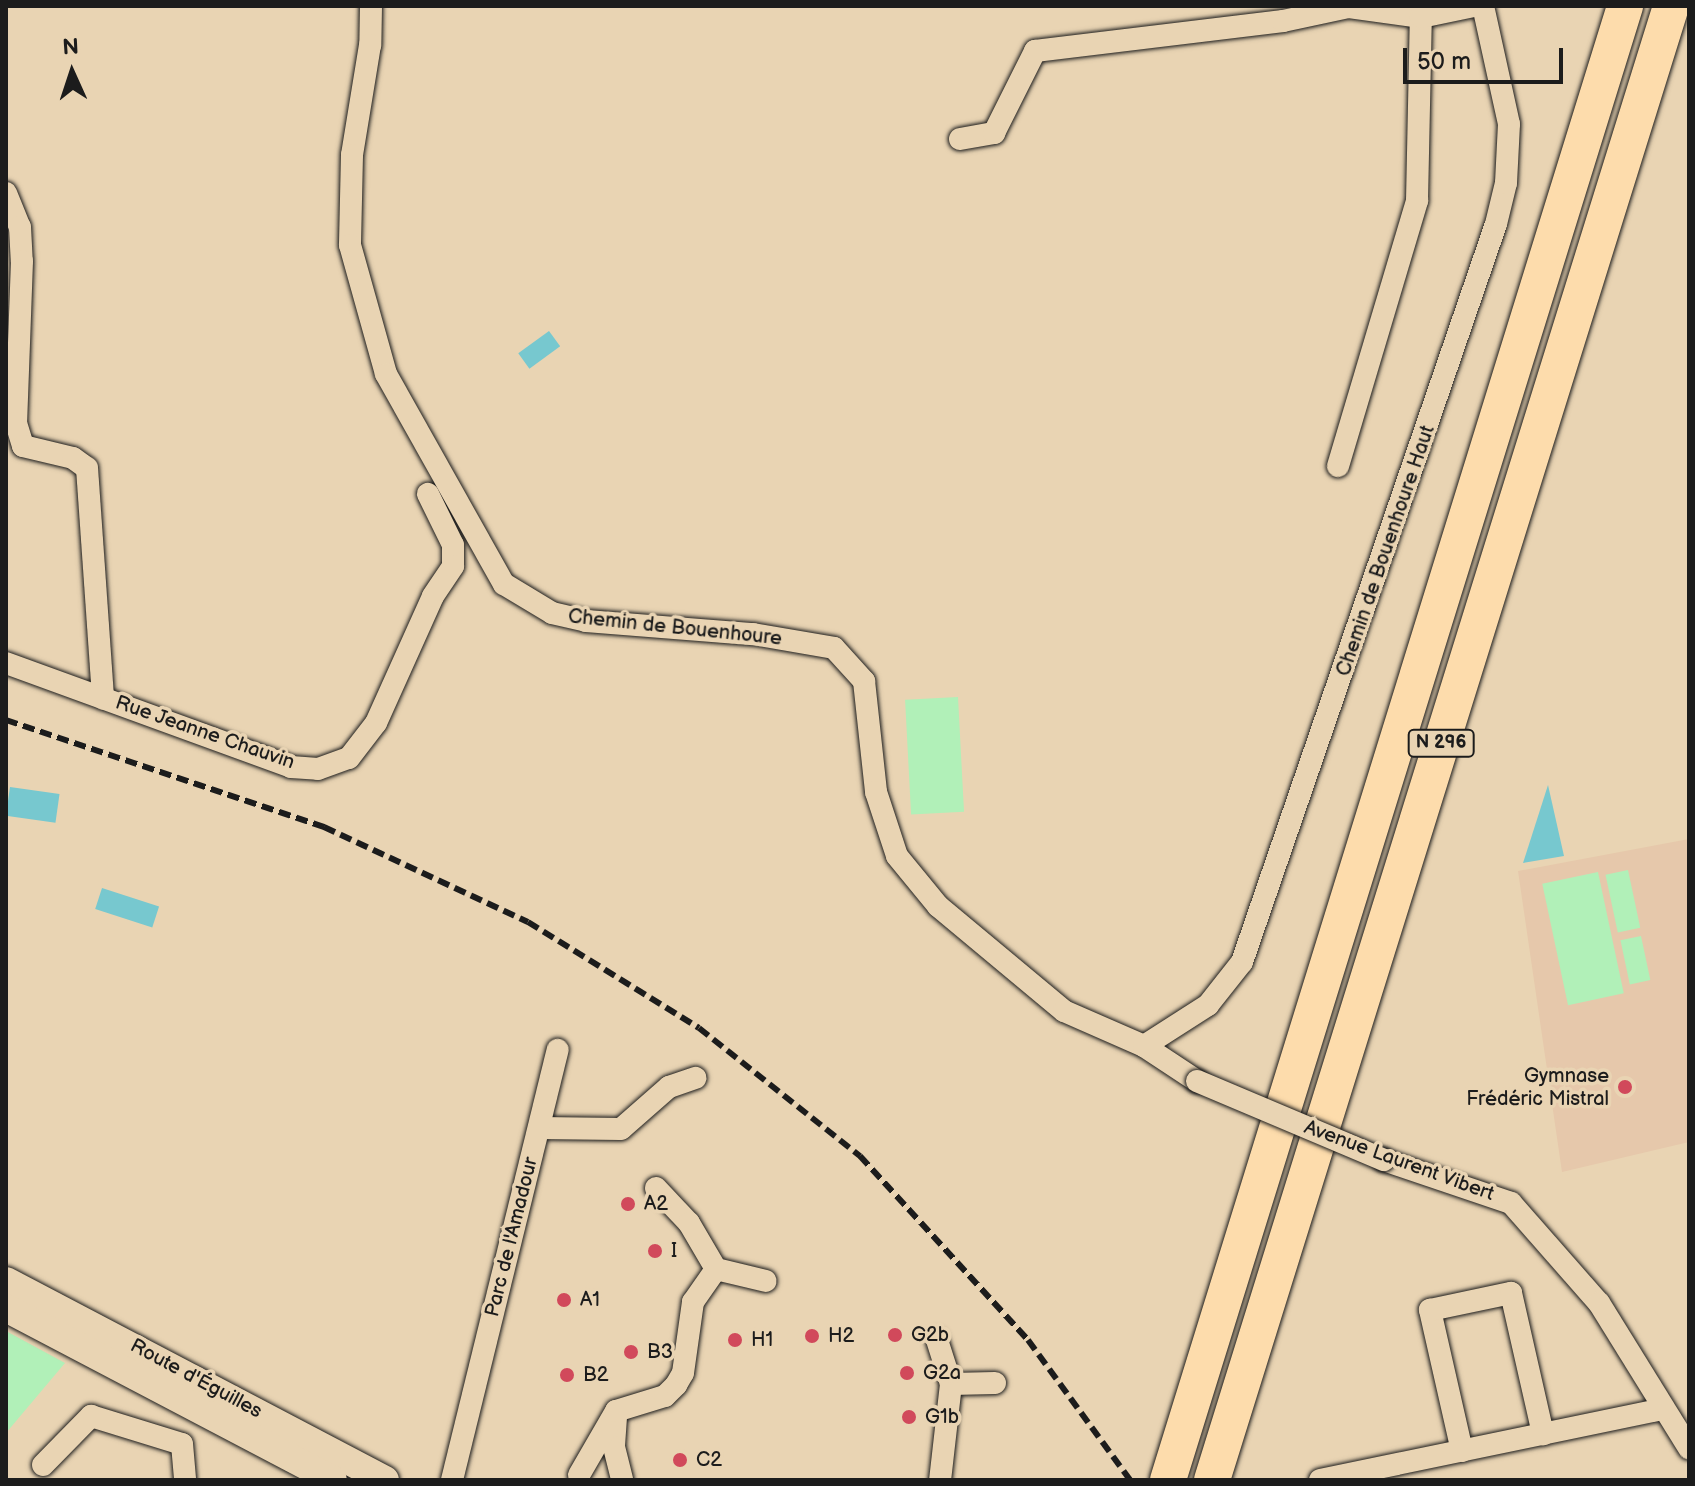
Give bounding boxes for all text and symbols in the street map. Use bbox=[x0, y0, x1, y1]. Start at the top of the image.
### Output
north arrow bbox=[32, 32, 112, 112]
scale bar bbox=[1407, 32, 1567, 82]
text: N bbox=[62, 34, 80, 61]
text: 50 m bbox=[1417, 47, 1471, 76]
street label: Chemin de Bouenhoure Haut bbox=[1332, 422, 1440, 680]
street label: Chemin de Bouenhoure bbox=[567, 605, 783, 651]
street label: Rue Jeanne Chauvin bbox=[112, 691, 298, 775]
road number: N 296 bbox=[1407, 729, 1475, 757]
place label: Gymnase Frédéric Mistral bbox=[1466, 1064, 1609, 1111]
marker: Gymnase Frédéric Mistral bbox=[1616, 1078, 1634, 1096]
street label: Avenue Laurent Vibert bbox=[1300, 1115, 1498, 1207]
street label: Parc de l'Amadour bbox=[481, 1155, 543, 1319]
place label: A2 bbox=[644, 1192, 668, 1216]
marker: A2 bbox=[619, 1195, 637, 1213]
place label: I bbox=[671, 1239, 677, 1263]
marker: I bbox=[646, 1242, 664, 1260]
place label: A1 bbox=[580, 1288, 600, 1312]
marker: A1 bbox=[555, 1291, 573, 1309]
place label: G2b bbox=[911, 1323, 949, 1347]
place label: H2 bbox=[828, 1324, 854, 1348]
marker: G2b bbox=[886, 1326, 904, 1344]
marker: H2 bbox=[803, 1327, 821, 1345]
place label: H1 bbox=[751, 1328, 773, 1352]
marker: H1 bbox=[726, 1331, 744, 1349]
street label: Route d'Éguilles bbox=[126, 1334, 266, 1424]
place label: B3 bbox=[647, 1340, 673, 1364]
marker: B3 bbox=[622, 1343, 640, 1361]
place label: G2a bbox=[923, 1361, 961, 1385]
place label: B2 bbox=[583, 1363, 608, 1387]
marker: G2a bbox=[898, 1364, 916, 1382]
marker: B2 bbox=[558, 1366, 576, 1384]
place label: G1b bbox=[925, 1405, 959, 1429]
marker: G1b bbox=[900, 1408, 918, 1426]
place label: C2 bbox=[696, 1448, 722, 1472]
marker: C2 bbox=[671, 1451, 689, 1469]

